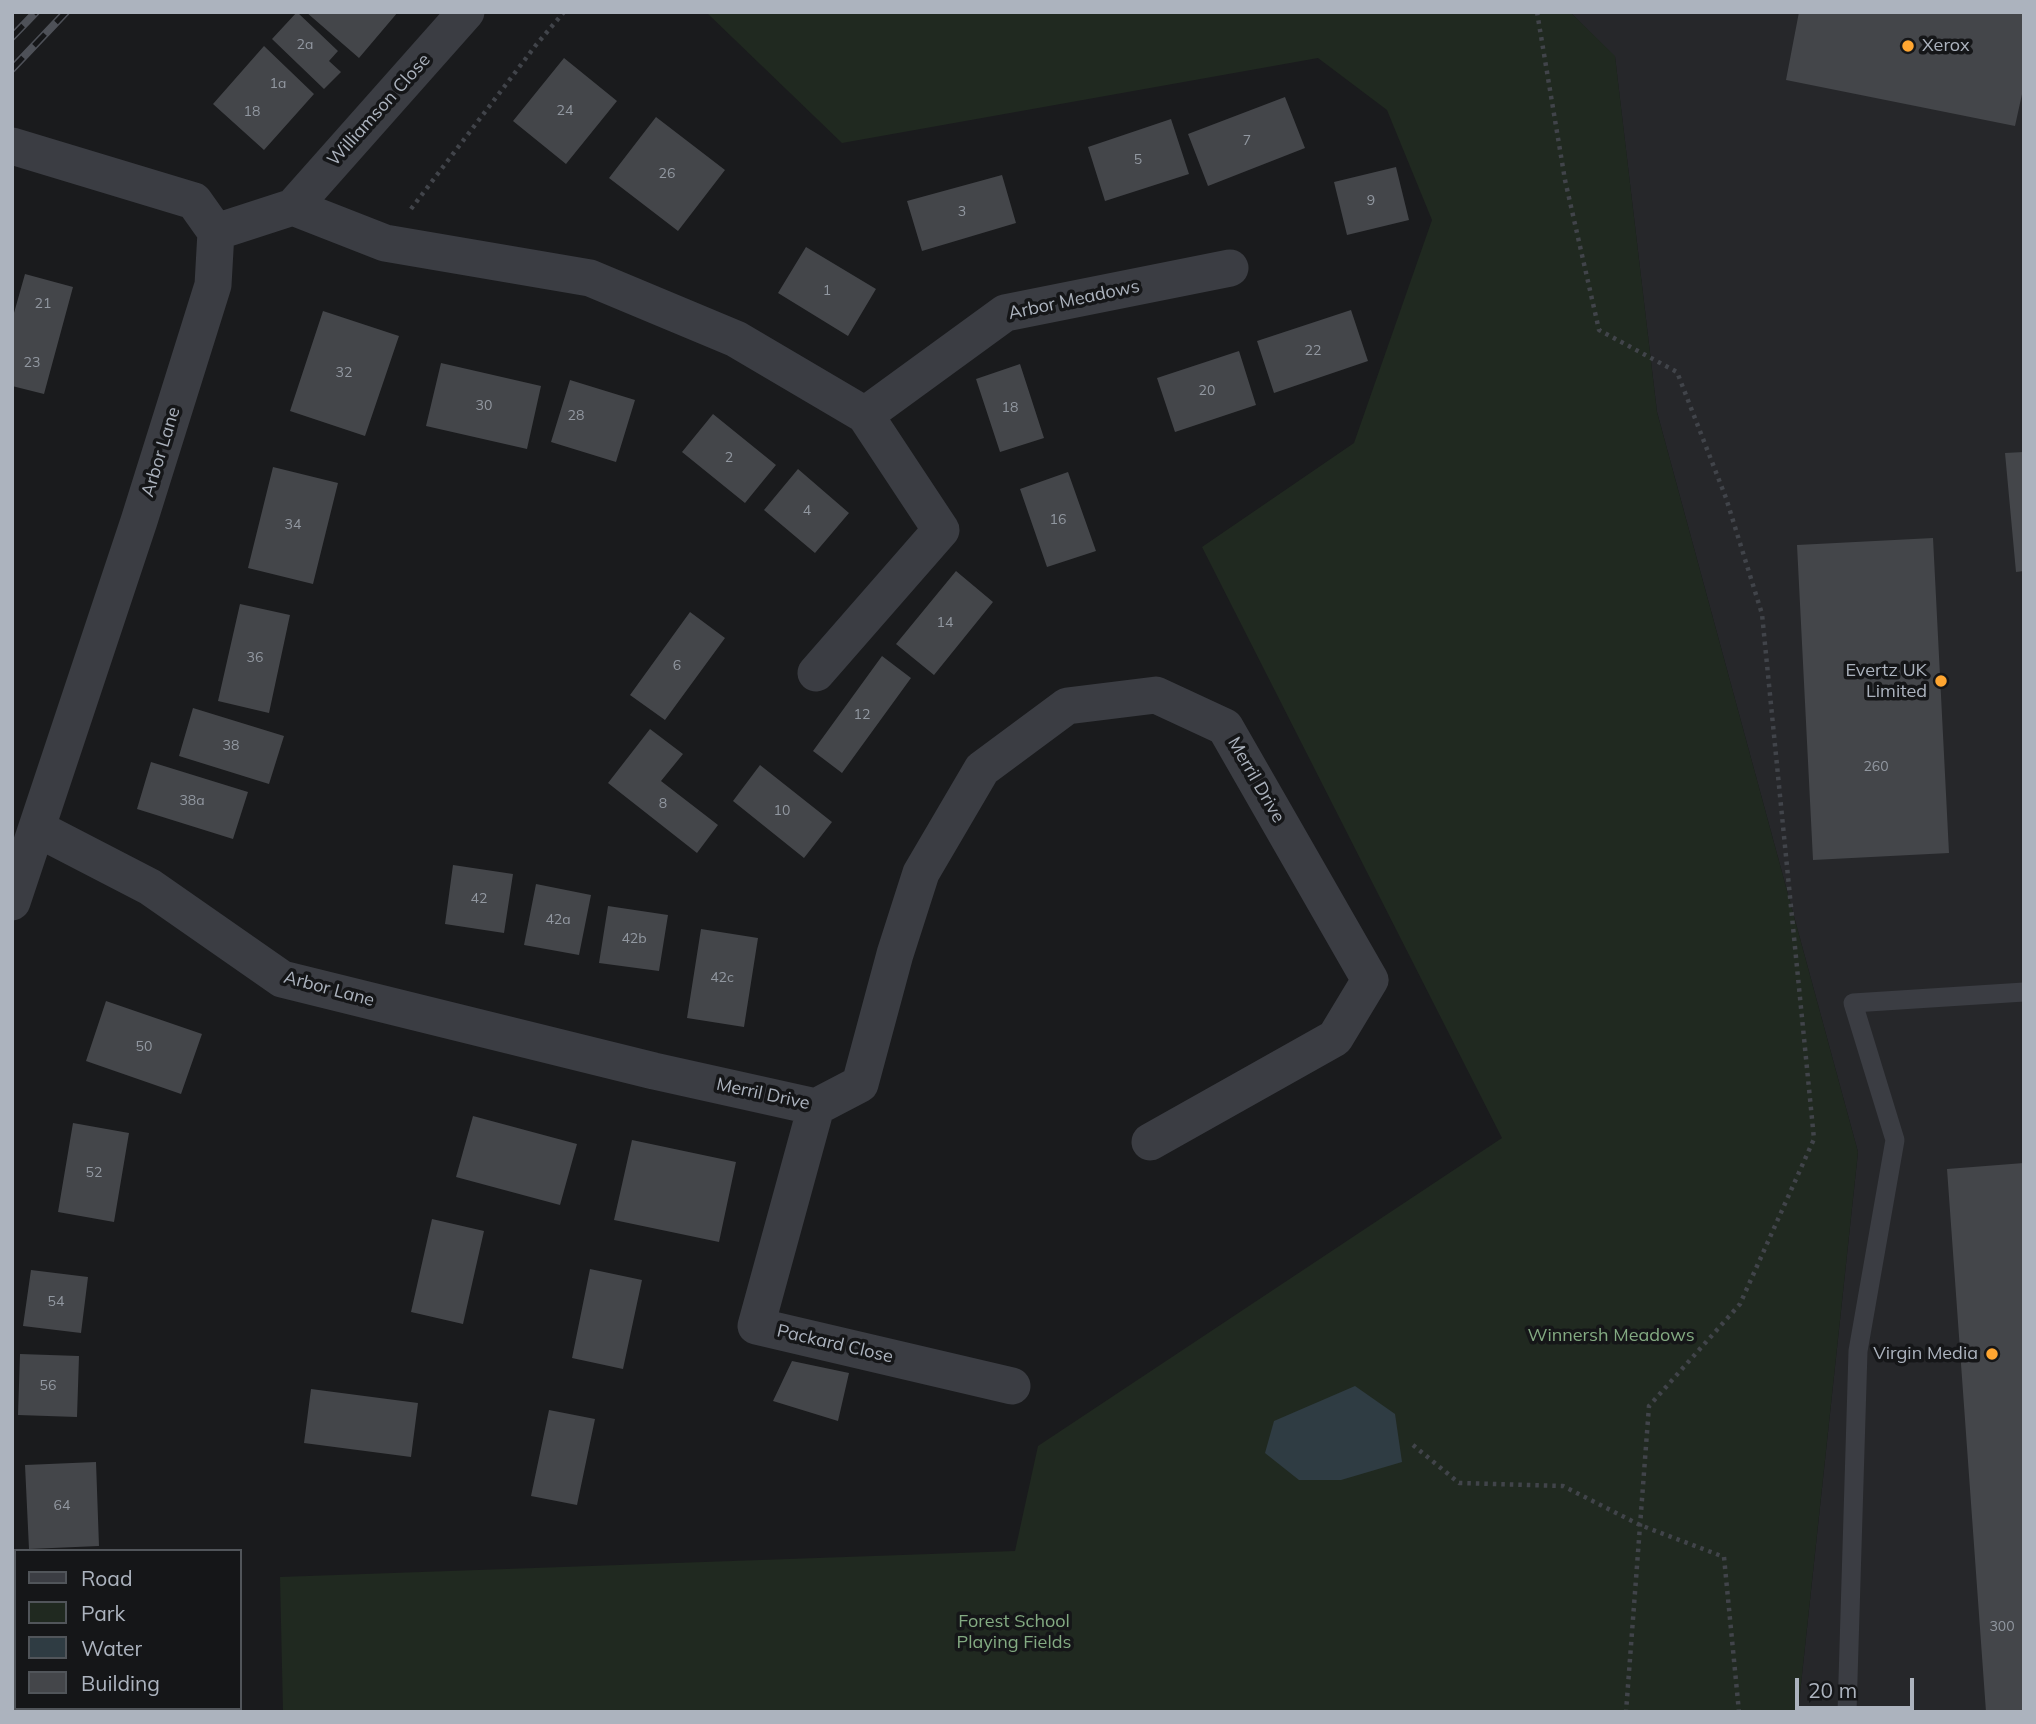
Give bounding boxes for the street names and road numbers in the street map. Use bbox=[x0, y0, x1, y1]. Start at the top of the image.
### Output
street label: Williamson Close bbox=[323, 49, 435, 171]
street label: Arbor Meadows bbox=[1006, 276, 1142, 324]
street label: Arbor Lane bbox=[137, 404, 185, 500]
street label: Merril Drive bbox=[1223, 733, 1289, 827]
street label: Arbor Lane bbox=[281, 967, 377, 1011]
street label: Merril Drive bbox=[714, 1074, 812, 1114]
street label: Packard Close bbox=[775, 1320, 895, 1368]

